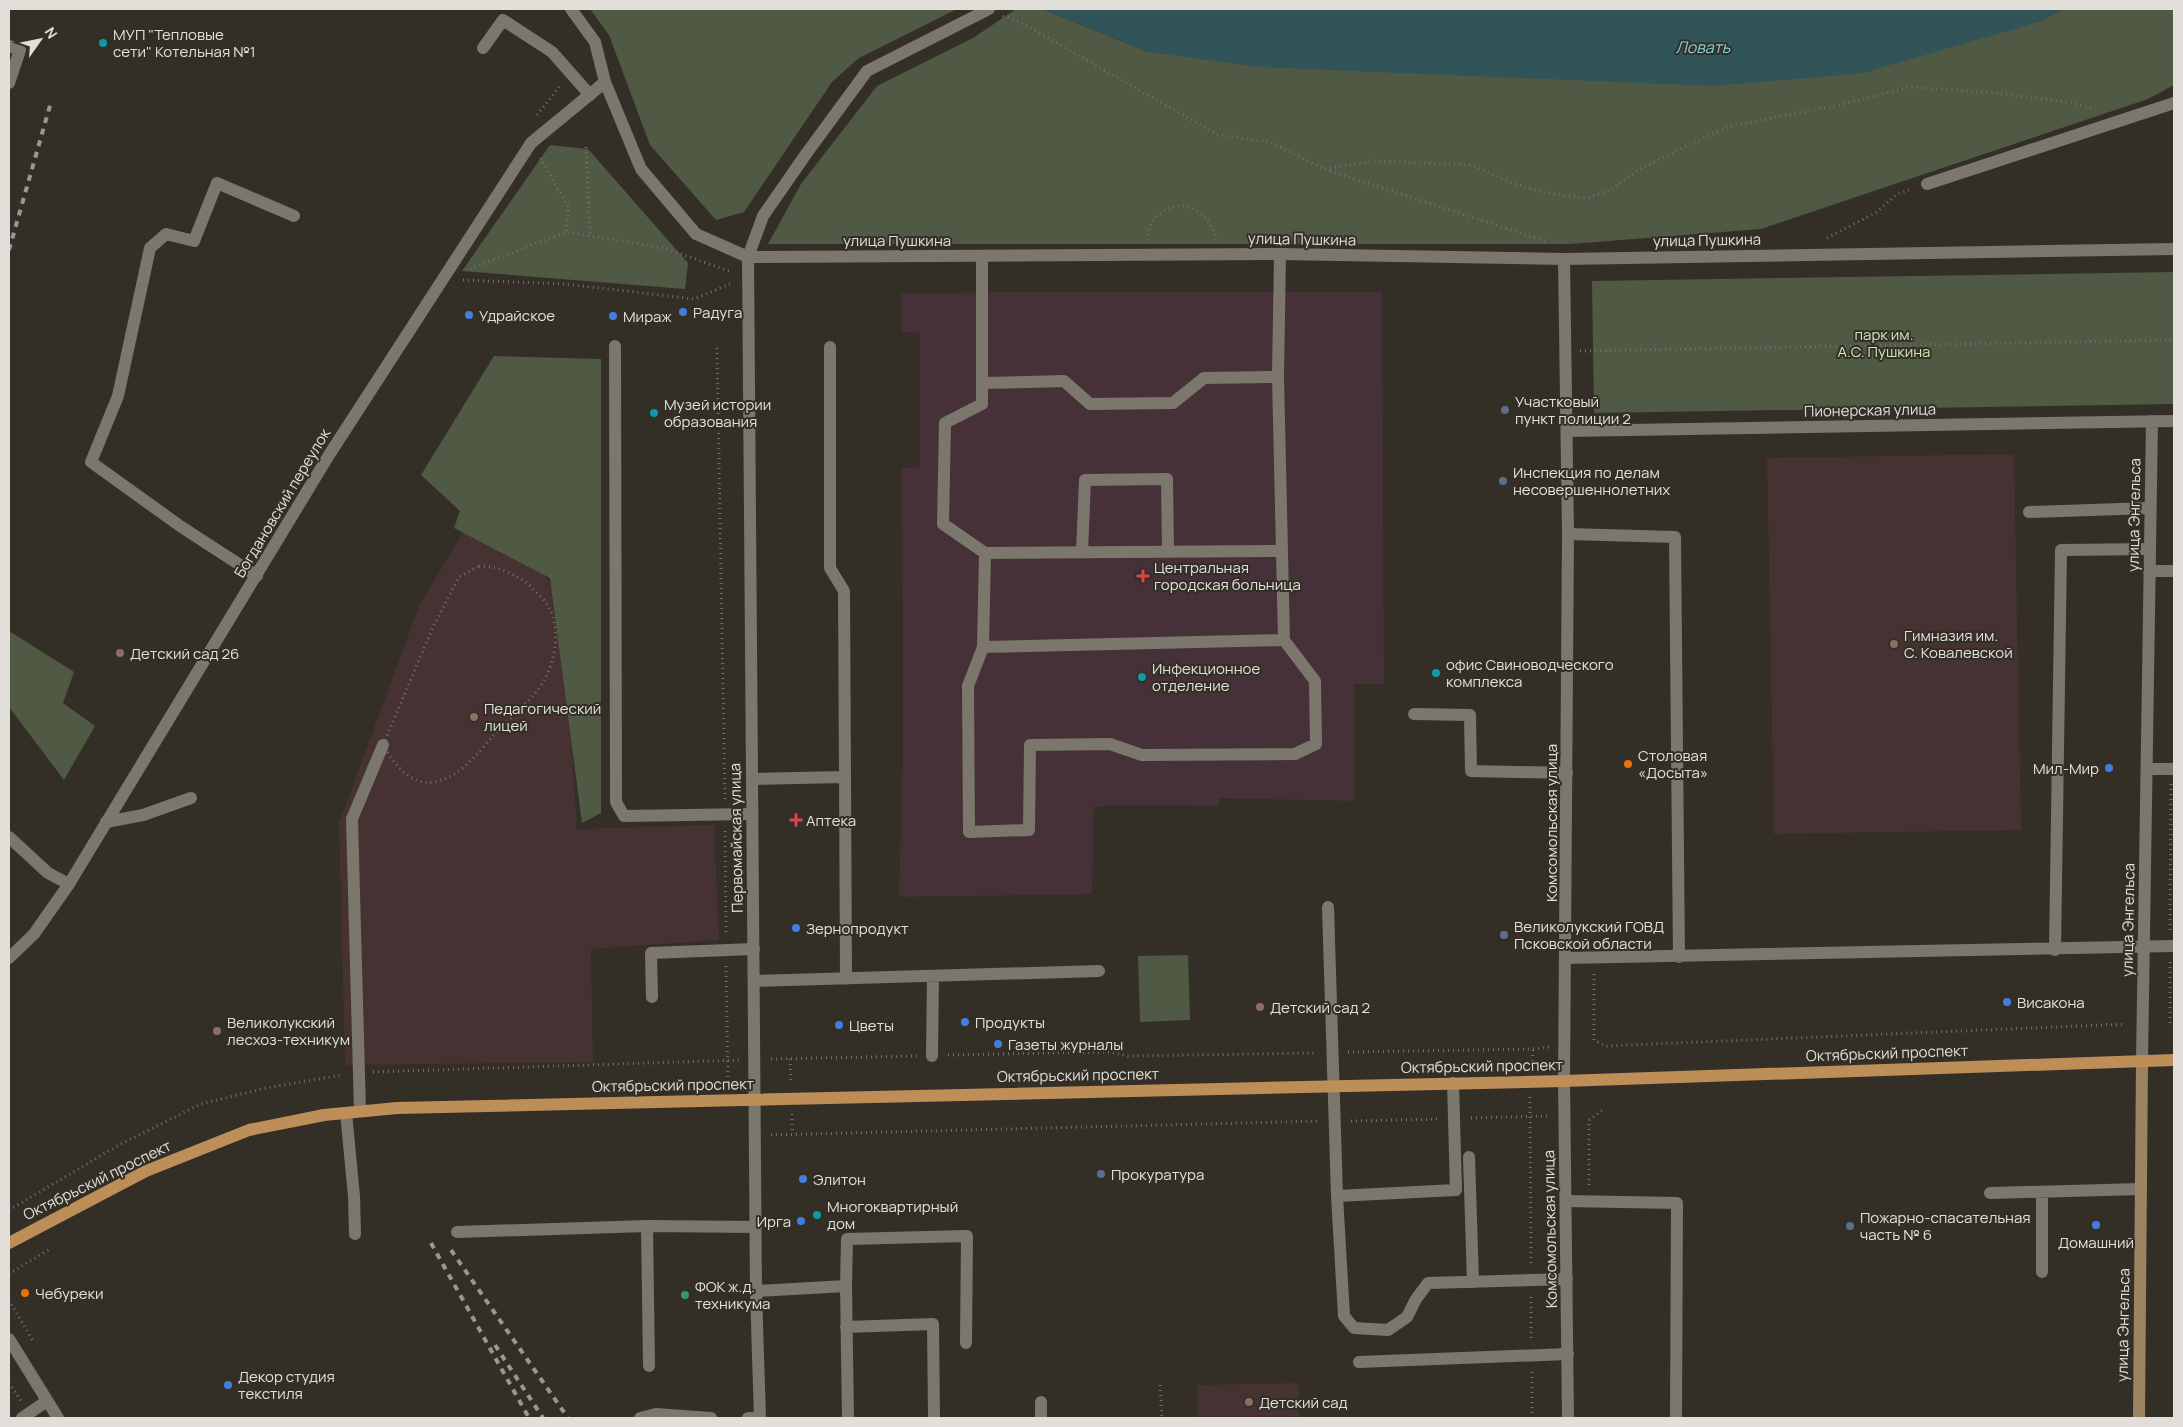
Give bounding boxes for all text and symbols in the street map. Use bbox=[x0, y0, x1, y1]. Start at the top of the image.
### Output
north arrow bbox=[15, 15, 65, 65]
text: N bbox=[41, 23, 62, 42]
place label: МУП "Тепловые сети" Котельная №1 bbox=[113, 24, 256, 62]
water label: Ловать bbox=[1676, 36, 1731, 58]
marker: МУП "Тепловые сети" Котельная №1 bbox=[97, 37, 109, 49]
street label: улица Пушкина bbox=[1248, 228, 1356, 250]
street label: улица Пушкина bbox=[1653, 229, 1761, 251]
street label: улица Пушкина bbox=[843, 230, 951, 251]
place label: Радуга bbox=[693, 302, 742, 323]
place label: Удрайское bbox=[479, 305, 555, 326]
place label: Мираж bbox=[623, 306, 672, 327]
marker: Радуга bbox=[677, 306, 689, 318]
marker: Удрайское bbox=[463, 309, 475, 321]
marker: Мираж bbox=[607, 310, 619, 322]
park label: парк им. А.С. Пушкина bbox=[1838, 324, 1930, 362]
place label: Участковый пункт полиции 2 bbox=[1515, 391, 1631, 429]
place label: Музей истории образования bbox=[664, 394, 771, 432]
street label: Пионерская улица bbox=[1804, 398, 1936, 422]
marker: Участковый пункт полиции 2 bbox=[1499, 404, 1511, 416]
marker: Музей истории образования bbox=[648, 407, 660, 419]
street label: Богдановский переулок bbox=[229, 424, 335, 582]
street label: улица Энгельса bbox=[2123, 458, 2145, 572]
place label: Инспекция по делам несовершеннолетних bbox=[1513, 462, 1670, 500]
marker: Инспекция по делам несовершеннолетних bbox=[1497, 475, 1509, 487]
place label: Центральная городская больница bbox=[1154, 557, 1301, 595]
marker: Центральная городская больница bbox=[1136, 569, 1150, 583]
place label: Гимназия им. С. Ковалевской bbox=[1904, 625, 2013, 663]
marker: Гимназия им. С. Ковалевской bbox=[1888, 638, 1900, 650]
place label: Детский сад 26 bbox=[130, 643, 239, 664]
marker: Детский сад 26 bbox=[114, 647, 126, 659]
place label: офис Свиноводческого комплекса bbox=[1446, 654, 1614, 692]
place label: Инфекционное отделение bbox=[1152, 658, 1260, 696]
marker: офис Свиноводческого комплекса bbox=[1430, 667, 1442, 679]
marker: Инфекционное отделение bbox=[1136, 671, 1148, 683]
place label: Педагогический лицей bbox=[484, 698, 601, 736]
marker: Педагогический лицей bbox=[468, 711, 480, 723]
street label: Комсомольская улица bbox=[1541, 744, 1562, 902]
place label: Столовая «Досыта» bbox=[1638, 745, 1708, 783]
marker: Столовая «Досыта» bbox=[1622, 758, 1634, 770]
place label: Мил-Мир bbox=[2033, 758, 2099, 779]
marker: Мил-Мир bbox=[2103, 762, 2115, 774]
street label: Первомайская улица bbox=[724, 763, 748, 913]
place label: Аптека bbox=[806, 810, 856, 831]
marker: Аптека bbox=[790, 814, 802, 826]
street label: улица Энгельса bbox=[2117, 863, 2139, 977]
place label: Великолукский ГОВД Псковской области bbox=[1514, 916, 1664, 954]
place label: Зернопродукт bbox=[806, 918, 909, 939]
marker: Зернопродукт bbox=[790, 922, 802, 934]
marker: Великолукский ГОВД Псковской области bbox=[1498, 929, 1510, 941]
place label: Висакона bbox=[2017, 992, 2085, 1013]
marker: Висакона bbox=[2001, 996, 2013, 1008]
place label: Детский сад 2 bbox=[1270, 997, 1370, 1018]
marker: Детский сад 2 bbox=[1254, 1001, 1266, 1013]
place label: Великолукский лесхоз-техникум bbox=[227, 1012, 350, 1050]
place label: Продукты bbox=[975, 1012, 1045, 1033]
place label: Цветы bbox=[849, 1015, 894, 1036]
marker: Продукты bbox=[959, 1016, 971, 1028]
marker: Цветы bbox=[833, 1019, 845, 1031]
marker: Великолукский лесхоз-техникум bbox=[211, 1025, 223, 1037]
place label: Газеты журналы bbox=[1008, 1034, 1123, 1055]
marker: Газеты журналы bbox=[992, 1038, 1004, 1050]
street label: Октябрьский проспект bbox=[1806, 1040, 1969, 1066]
street label: Октябрьский проспект bbox=[1401, 1054, 1564, 1078]
street label: Октябрьский проспект bbox=[997, 1063, 1160, 1087]
street label: Октябрьский проспект bbox=[592, 1073, 755, 1097]
street label: Октябрьский проспект bbox=[19, 1135, 175, 1225]
street label: Комсомольская улица bbox=[1538, 1150, 1562, 1308]
place label: Прокуратура bbox=[1111, 1164, 1204, 1185]
marker: Прокуратура bbox=[1095, 1168, 1107, 1180]
place label: Элитон bbox=[813, 1169, 866, 1190]
marker: Элитон bbox=[797, 1173, 809, 1185]
place label: Многоквартирный дом bbox=[827, 1196, 958, 1234]
place label: Пожарно-спасательная часть № 6 bbox=[1860, 1207, 2031, 1245]
marker: Многоквартирный дом bbox=[811, 1209, 823, 1221]
place label: Ирга bbox=[757, 1211, 791, 1232]
marker: Ирга bbox=[795, 1215, 807, 1227]
marker: Домашний bbox=[2090, 1219, 2102, 1231]
marker: Пожарно-спасательная часть № 6 bbox=[1844, 1220, 1856, 1232]
place label: Домашний bbox=[2058, 1232, 2134, 1253]
street label: улица Энгельса bbox=[2112, 1268, 2134, 1382]
place label: ФОК ж.д. техникума bbox=[695, 1276, 770, 1314]
place label: Чебуреки bbox=[35, 1283, 103, 1304]
marker: Чебуреки bbox=[19, 1287, 31, 1299]
marker: ФОК ж.д. техникума bbox=[679, 1289, 691, 1301]
place label: Декор студия текстиля bbox=[238, 1366, 335, 1404]
marker: Декор студия текстиля bbox=[222, 1379, 234, 1391]
place label: Детский сад bbox=[1259, 1392, 1348, 1413]
marker: Детский сад bbox=[1243, 1396, 1255, 1408]

